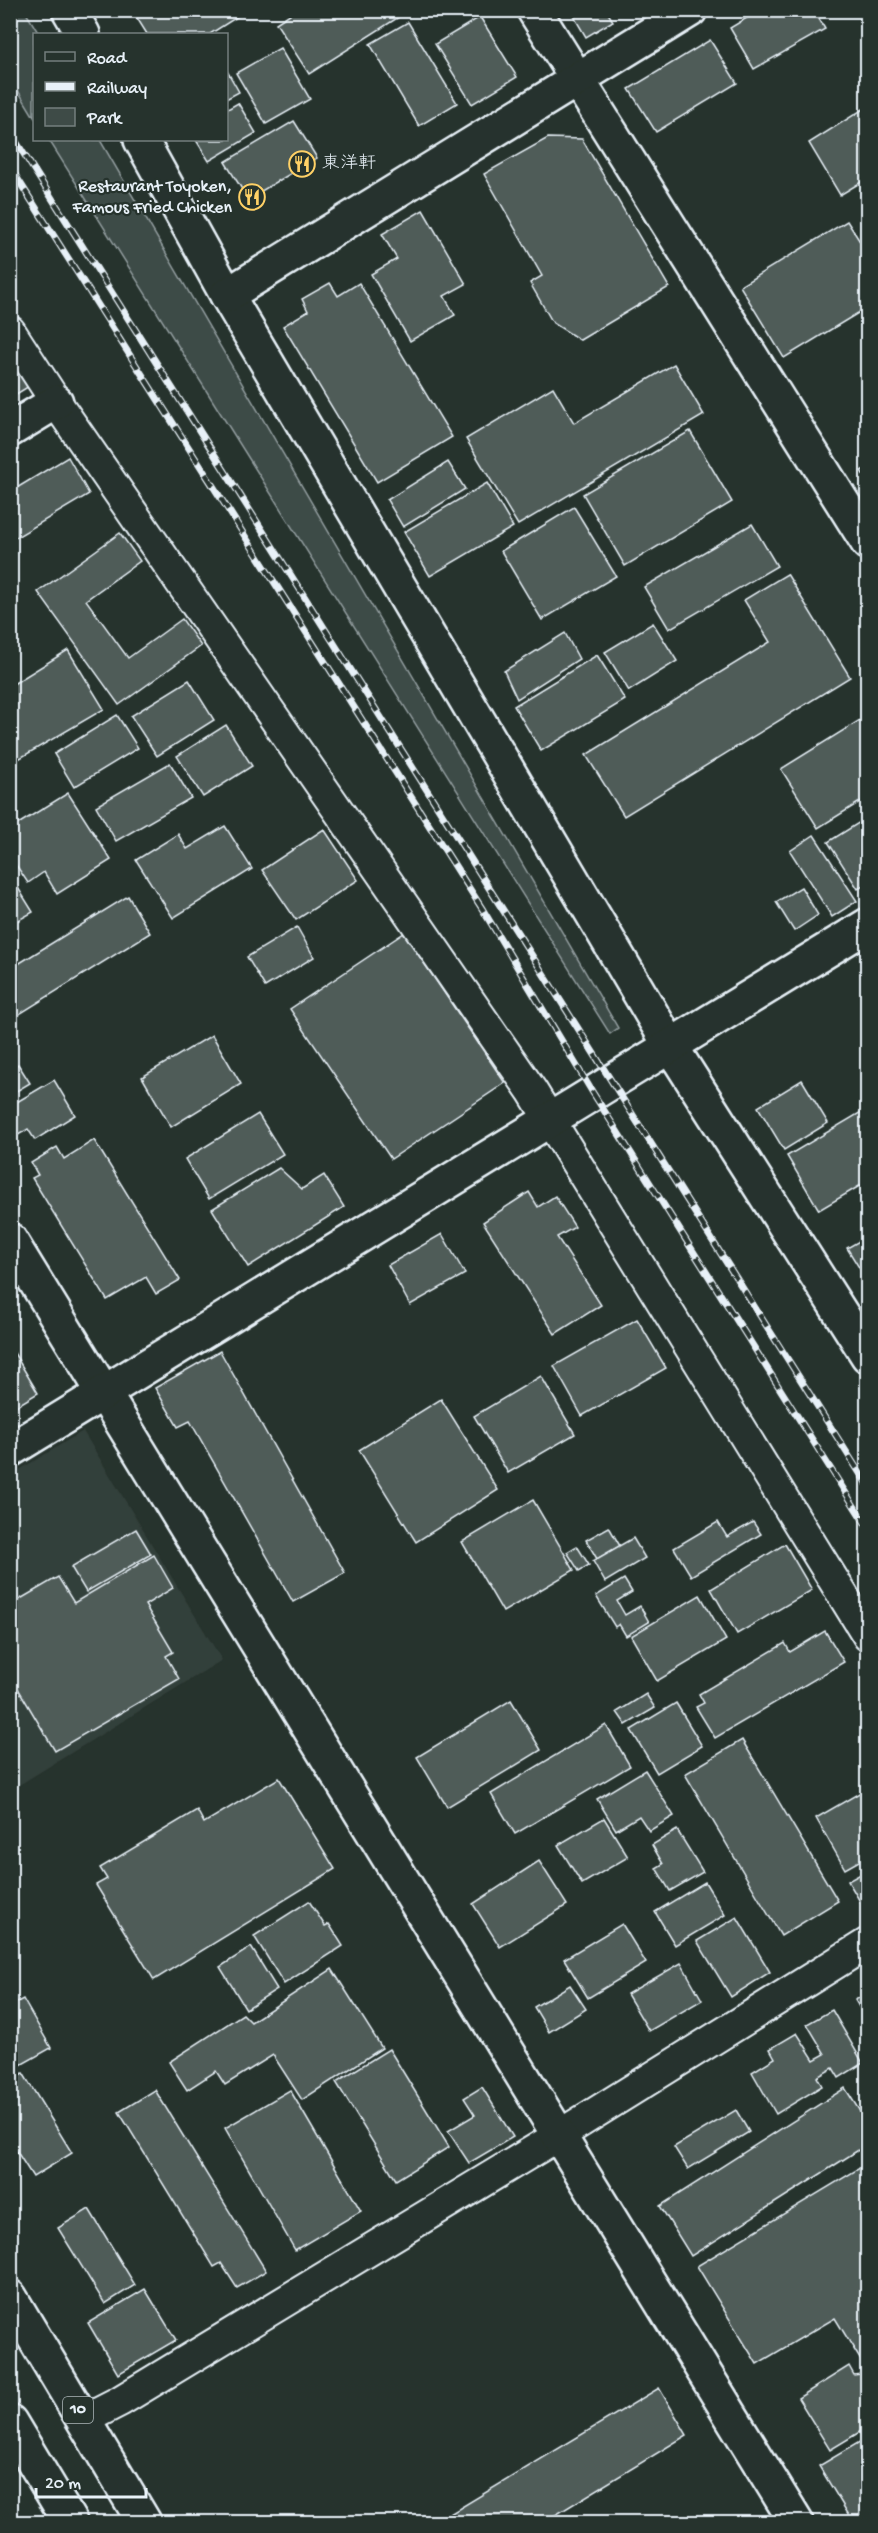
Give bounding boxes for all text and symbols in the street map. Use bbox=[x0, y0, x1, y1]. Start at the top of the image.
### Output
legend bbox=[33, 33, 228, 141]
text: Road bbox=[87, 49, 128, 70]
text: Railway bbox=[87, 79, 147, 100]
text: Park bbox=[86, 109, 123, 130]
restaurant icon: 東洋軒 bbox=[287, 149, 317, 179]
place label: 東洋軒 bbox=[322, 153, 376, 175]
place label: Restaurant Toyoken, Famous Fried Chicken bbox=[71, 177, 232, 219]
restaurant icon: Restaurant Toyoken, Famous Fried Chicken bbox=[237, 182, 267, 212]
road number: 10 bbox=[63, 2397, 93, 2423]
scale bar bbox=[36, 2461, 146, 2499]
text: 20 m bbox=[45, 2474, 81, 2495]

